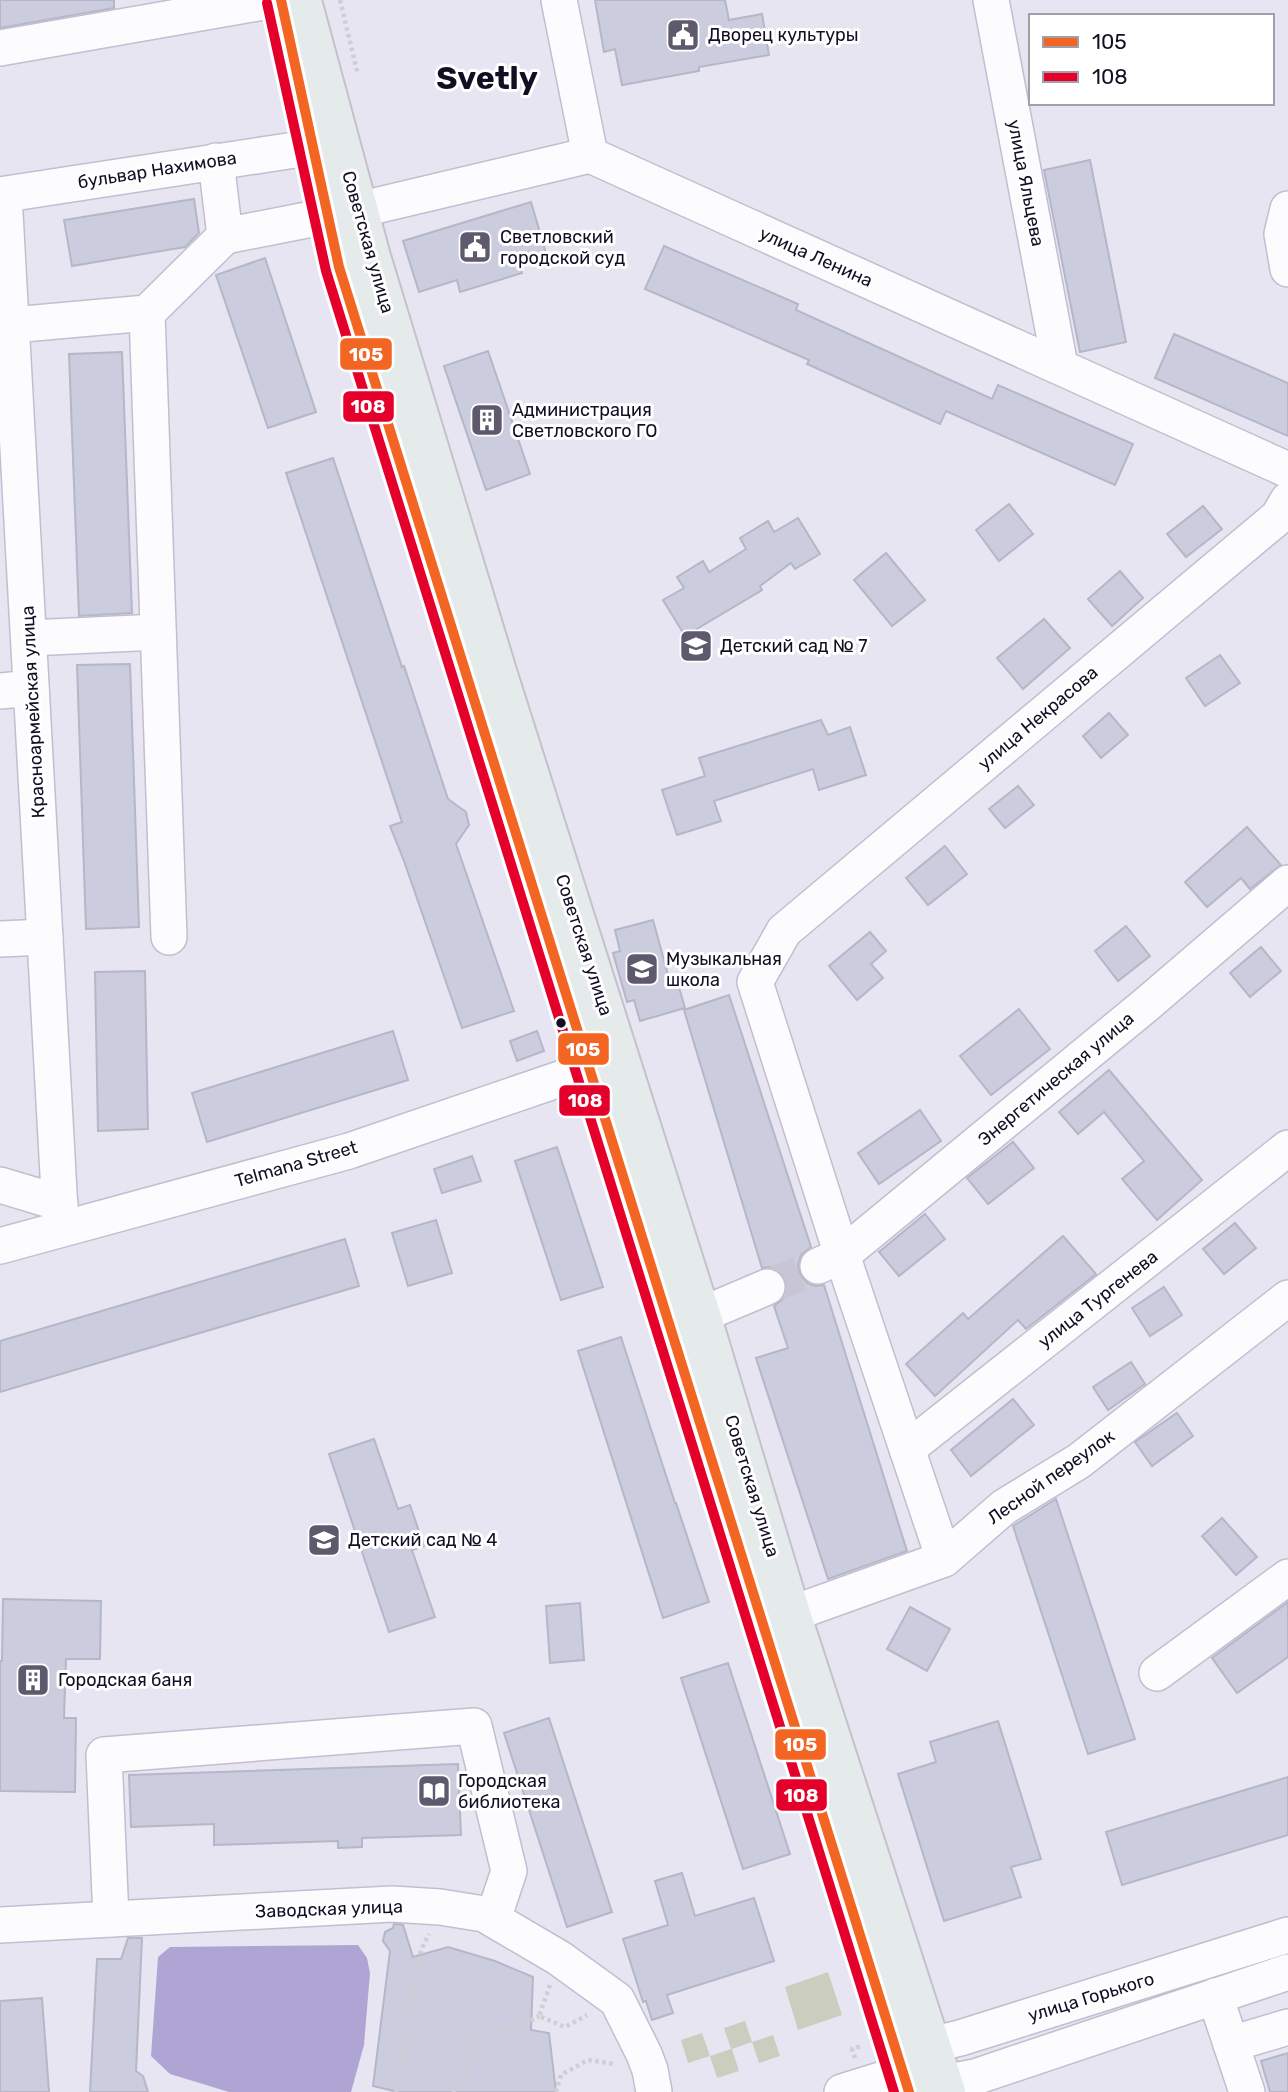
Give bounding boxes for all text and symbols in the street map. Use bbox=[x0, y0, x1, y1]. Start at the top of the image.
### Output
legend bbox=[1029, 14, 1274, 105]
public building icon: Дворец культуры bbox=[664, 16, 702, 54]
place label: Дворец культуры bbox=[708, 24, 858, 46]
text: 105 bbox=[1092, 29, 1127, 54]
district label: Svetly bbox=[436, 59, 538, 97]
text: 108 bbox=[1092, 64, 1128, 89]
street label: улица Яльцева bbox=[1003, 118, 1049, 248]
street label: бульвар Нахимова bbox=[76, 147, 238, 193]
street label: Советская улица bbox=[337, 168, 399, 316]
street label: улица Ленина bbox=[756, 222, 876, 292]
place label: Светловский городской суд bbox=[500, 226, 625, 269]
public building icon: Светловский городской суд bbox=[456, 228, 494, 266]
line badge: 105 bbox=[339, 337, 393, 371]
text: 105 bbox=[349, 343, 383, 366]
line badge: 108 bbox=[342, 390, 395, 423]
text: 108 bbox=[350, 395, 386, 418]
place label: Администрация Светловского ГО bbox=[512, 399, 657, 442]
building icon: Администрация Светловского ГО bbox=[468, 401, 506, 439]
street label: Красноармейская улица bbox=[16, 605, 50, 819]
school or university icon: Детский сад № 7 bbox=[677, 627, 715, 665]
place label: Детский сад № 7 bbox=[720, 635, 868, 657]
street label: улица Некрасова bbox=[974, 661, 1102, 775]
street label: Советская улица bbox=[551, 872, 617, 1018]
place label: Музыкальная школа bbox=[666, 948, 782, 991]
school or university icon: Музыкальная школа bbox=[623, 950, 661, 988]
street label: Энергетическая улица bbox=[974, 1007, 1138, 1151]
unlabelled marker bbox=[554, 1016, 568, 1030]
line badge: 105 bbox=[557, 1032, 610, 1066]
text: 105 bbox=[566, 1038, 600, 1061]
line badge: 108 bbox=[558, 1084, 611, 1117]
text: 108 bbox=[567, 1089, 603, 1112]
street label: Telmana Street bbox=[232, 1136, 360, 1192]
street label: улица Тургенева bbox=[1034, 1245, 1162, 1353]
street label: Советская улица bbox=[720, 1412, 784, 1560]
street label: Лесной переулок bbox=[983, 1425, 1119, 1529]
school or university icon: Детский сад № 4 bbox=[305, 1521, 343, 1559]
place label: Детский сад № 4 bbox=[348, 1529, 497, 1551]
building icon: Городская баня bbox=[14, 1661, 52, 1699]
place label: Городская баня bbox=[58, 1669, 192, 1691]
line badge: 105 bbox=[774, 1728, 827, 1761]
text: 105 bbox=[783, 1733, 817, 1756]
place label: Городская библиотека bbox=[458, 1770, 561, 1813]
library icon: Городская библиотека bbox=[415, 1772, 453, 1810]
line badge: 108 bbox=[775, 1778, 828, 1812]
text: 108 bbox=[783, 1784, 819, 1807]
street label: Заводская улица bbox=[255, 1895, 403, 1923]
street label: улица Горького bbox=[1025, 1967, 1157, 2027]

